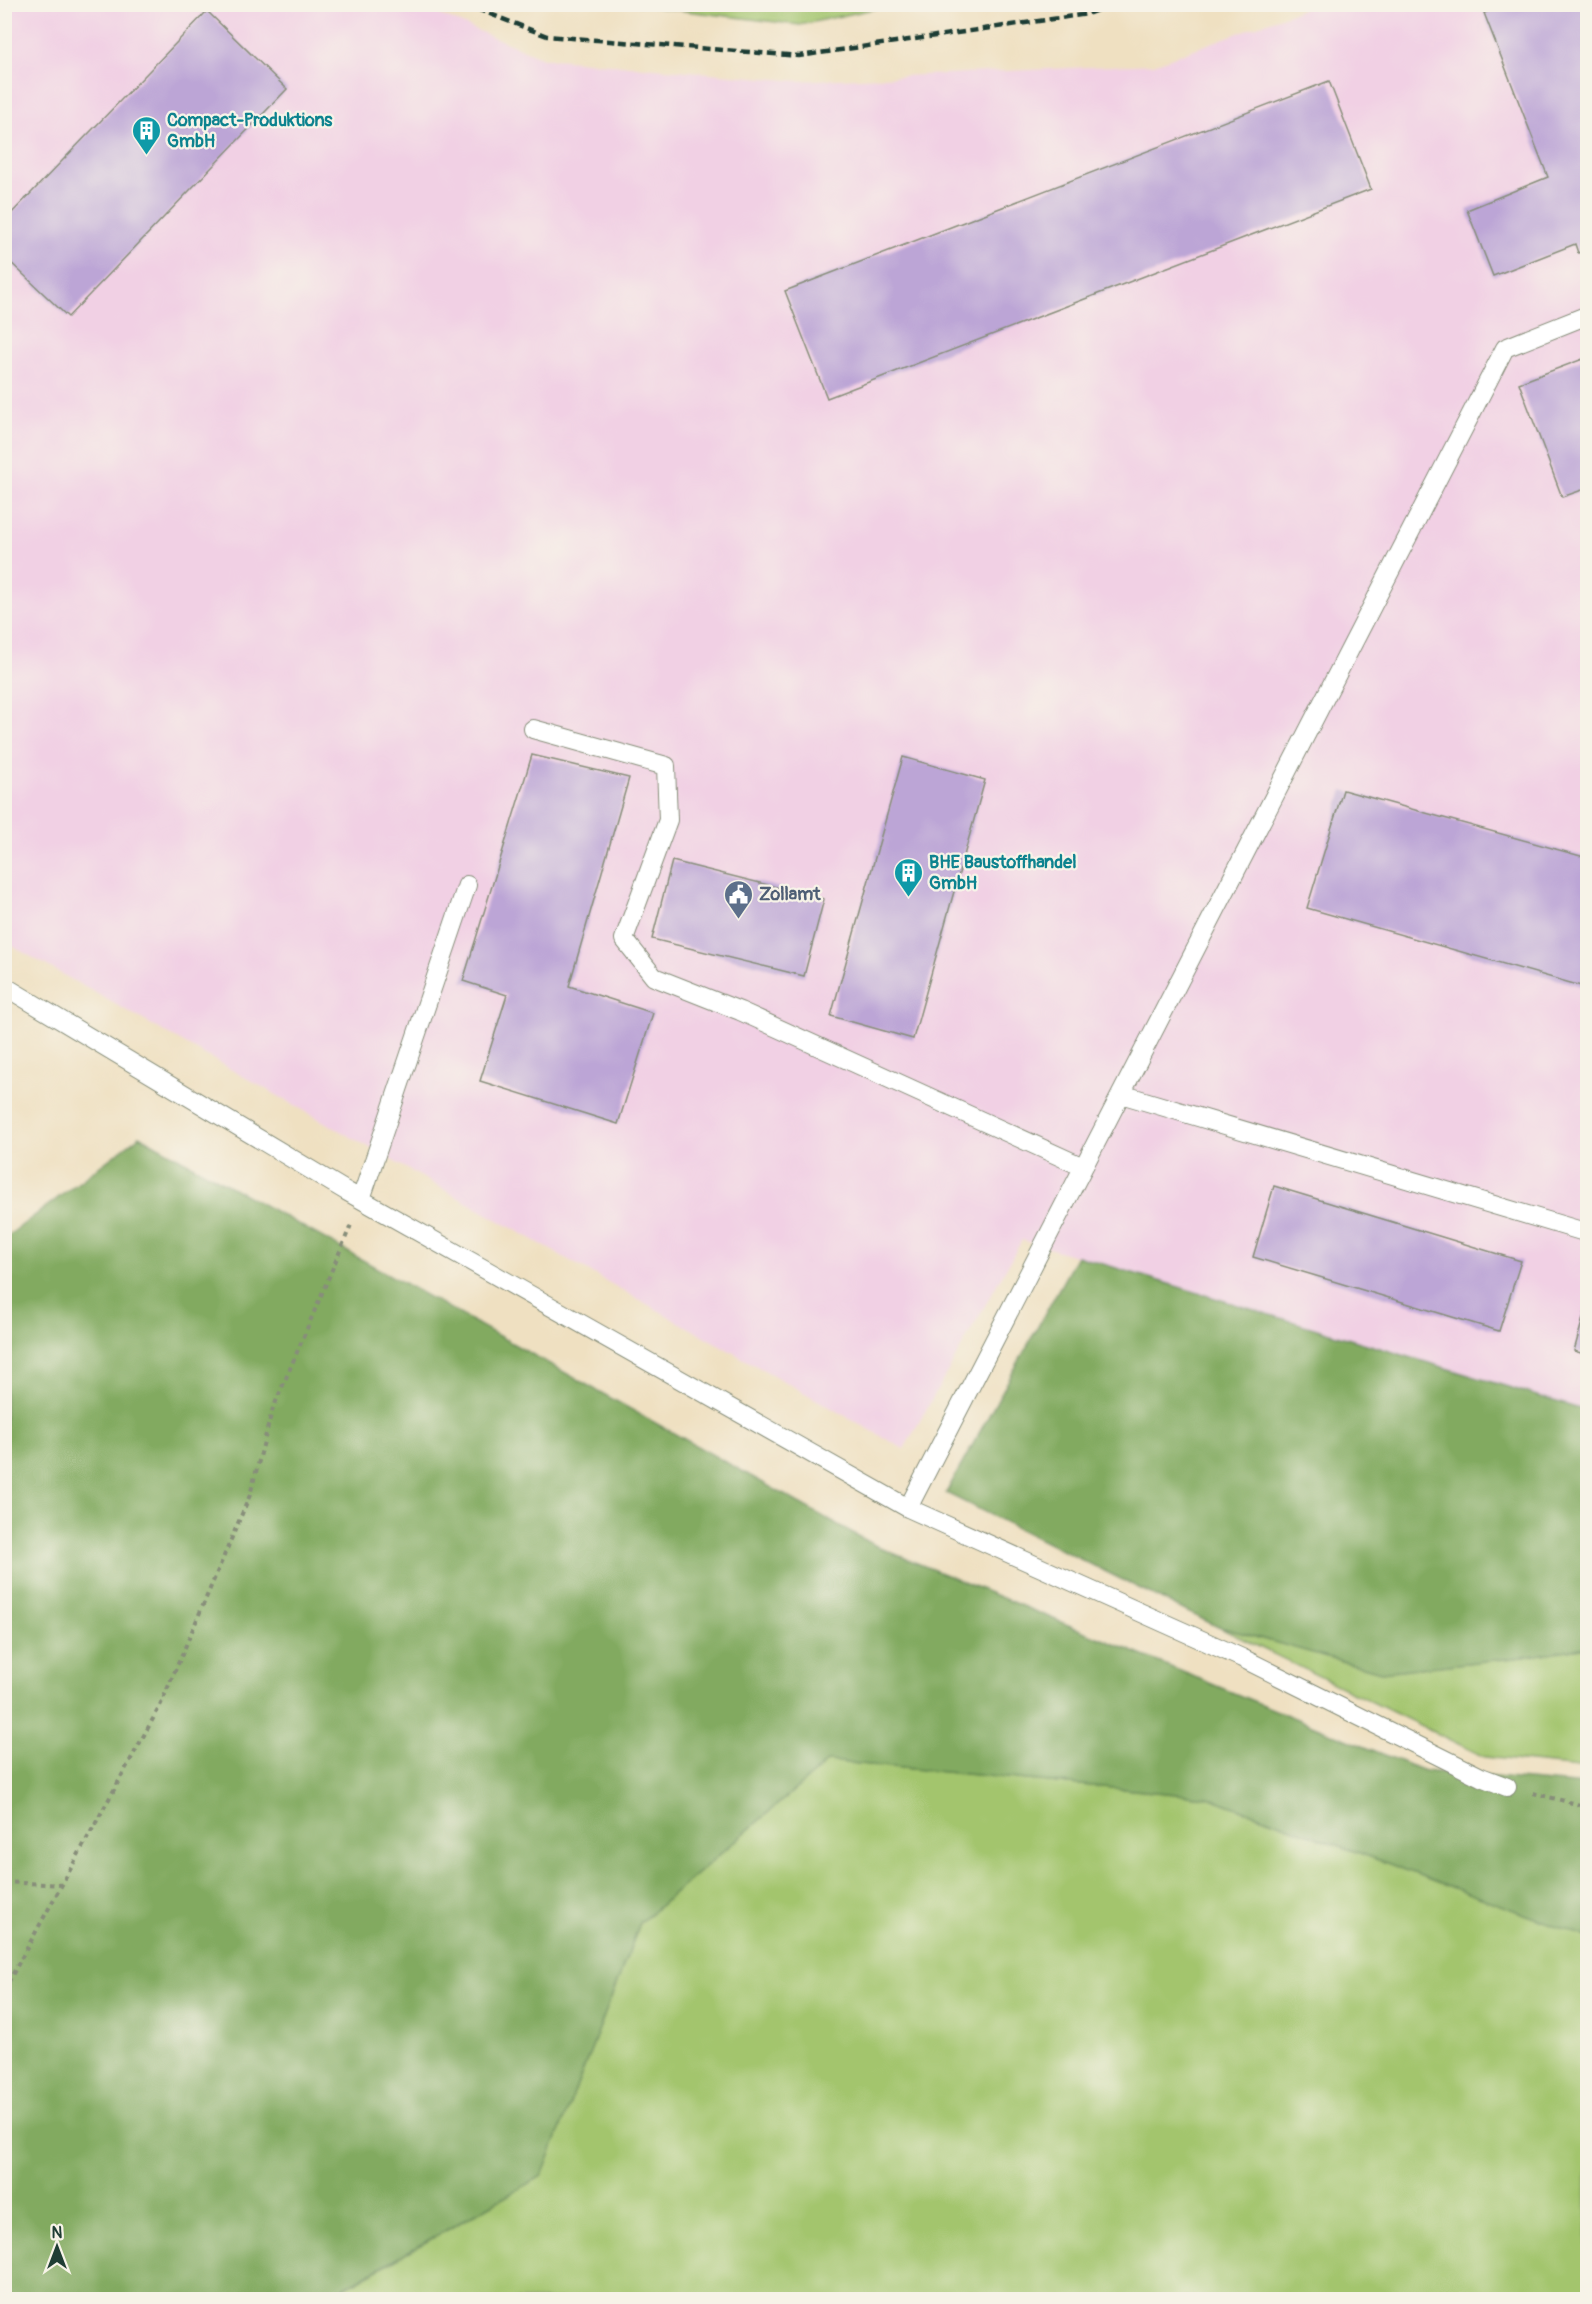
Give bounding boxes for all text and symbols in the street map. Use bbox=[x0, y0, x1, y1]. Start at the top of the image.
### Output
place label: Compact-Produktions GmbH bbox=[167, 109, 333, 153]
building icon: Compact-Produktions GmbH bbox=[130, 114, 162, 156]
place label: BHE Baustoffhandel GmbH bbox=[929, 851, 1076, 895]
building icon: BHE Baustoffhandel GmbH bbox=[892, 856, 924, 898]
public building icon: Zollamt bbox=[722, 878, 754, 920]
place label: Zollamt bbox=[759, 883, 821, 906]
north arrow bbox=[27, 2217, 87, 2277]
text: N bbox=[52, 2223, 63, 2243]

